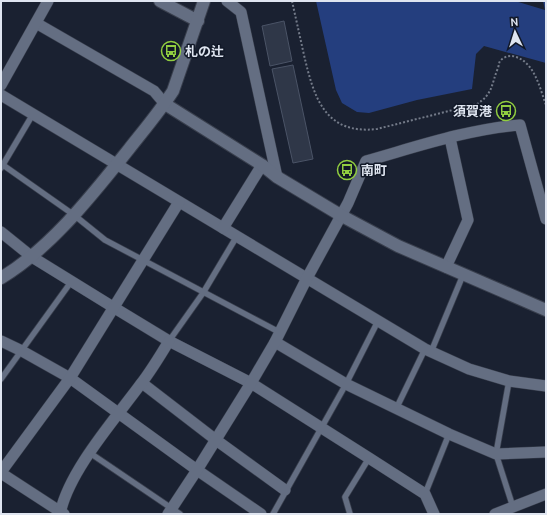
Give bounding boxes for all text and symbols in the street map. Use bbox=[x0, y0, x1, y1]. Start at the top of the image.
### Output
north arrow bbox=[495, 12, 535, 52]
text: N bbox=[510, 15, 519, 29]
bus stop icon: 札の辻 bbox=[160, 40, 182, 62]
place label: 札の辻 bbox=[185, 43, 224, 59]
bus stop icon: 須賀港 bbox=[495, 100, 517, 122]
place label: 須賀港 bbox=[453, 103, 492, 119]
bus stop icon: 南町 bbox=[336, 159, 358, 181]
place label: 南町 bbox=[361, 162, 387, 178]

